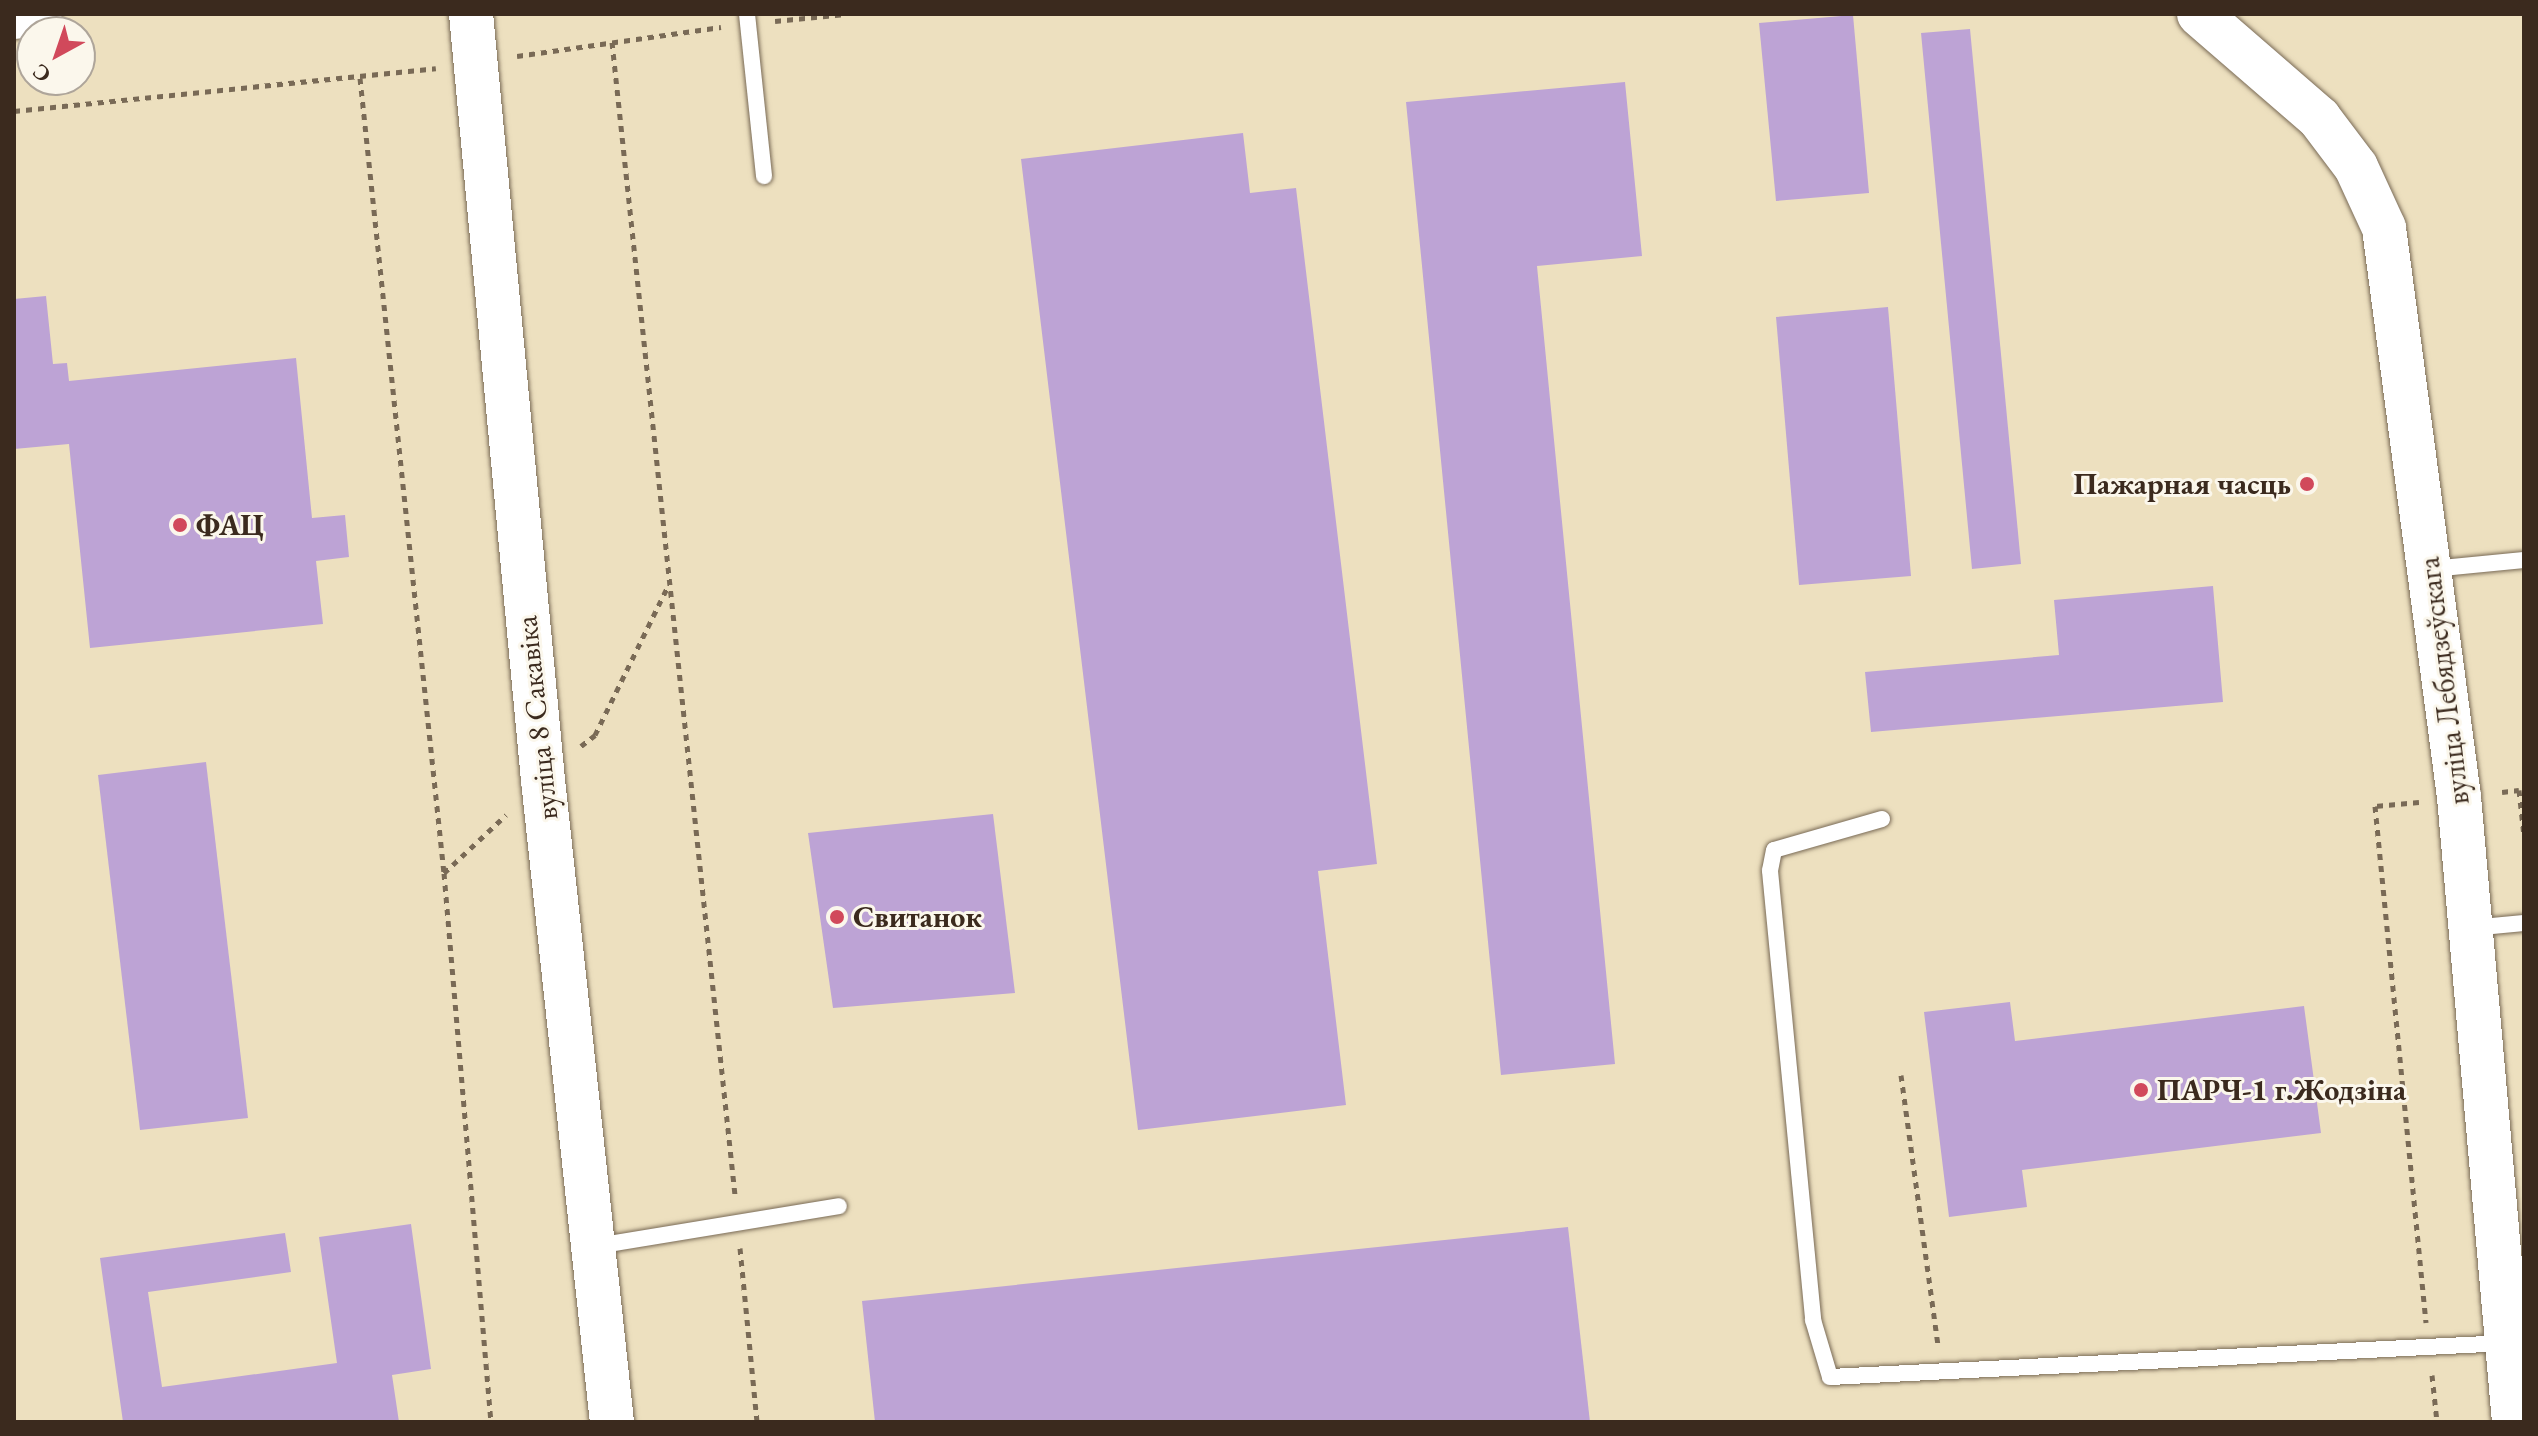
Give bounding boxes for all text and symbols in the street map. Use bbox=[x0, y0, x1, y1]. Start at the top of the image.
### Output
north arrow bbox=[16, 16, 96, 96]
text: С bbox=[26, 57, 57, 89]
place label: Пажарная часць bbox=[2073, 466, 2291, 502]
marker: Пажарная часць bbox=[2298, 475, 2316, 493]
place label: ФАЦ bbox=[196, 507, 264, 543]
marker: ФАЦ bbox=[171, 516, 189, 534]
street label: вуліца Лебядзеўскага bbox=[2411, 555, 2477, 807]
street label: вуліца 8 Сакавіка bbox=[508, 614, 566, 822]
place label: Свитанок bbox=[853, 899, 982, 935]
marker: Свитанок bbox=[828, 908, 846, 926]
place label: ПАРЧ-1 г.Жодзіна bbox=[2157, 1072, 2406, 1108]
marker: ПАРЧ-1 г.Жодзіна bbox=[2132, 1081, 2150, 1099]

